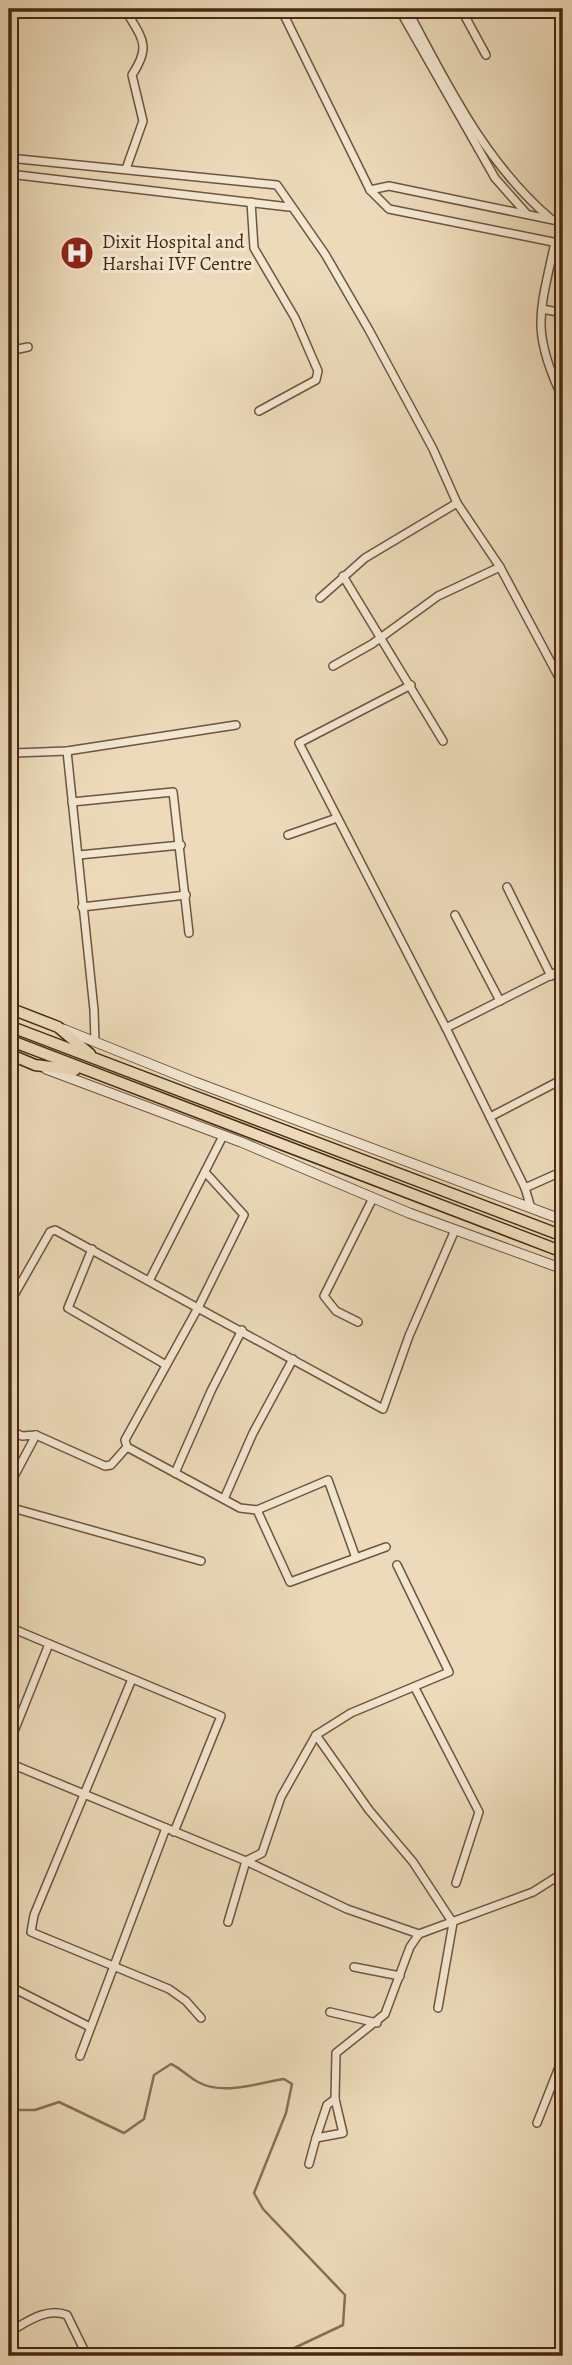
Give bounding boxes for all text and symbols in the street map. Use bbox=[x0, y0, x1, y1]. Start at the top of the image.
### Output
place label: Dixit Hospital and Harshai IVF Centre bbox=[102, 229, 252, 277]
hospital icon: Dixit Hospital and Harshai IVF Centre bbox=[58, 234, 96, 272]

